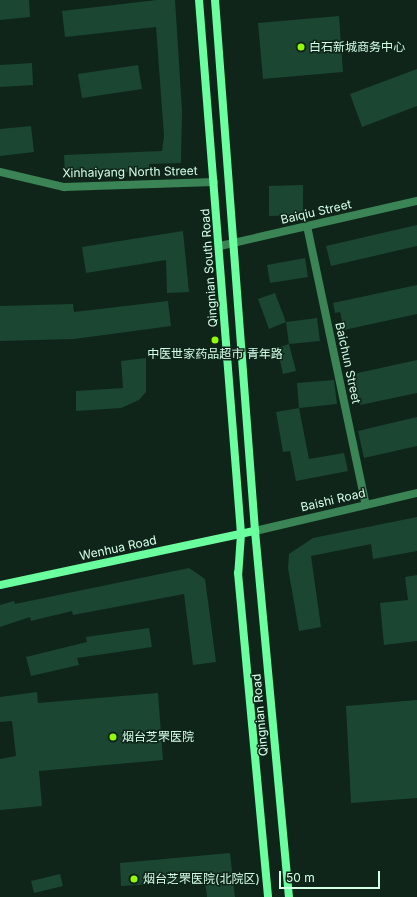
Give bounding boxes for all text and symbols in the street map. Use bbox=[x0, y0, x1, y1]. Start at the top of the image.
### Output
place label: 白石新城商务中心 bbox=[309, 40, 405, 54]
marker: 白石新城商务中心 bbox=[296, 42, 306, 52]
street label: Xinhaiyang North Street bbox=[62, 164, 198, 180]
street label: Baiqiu Street bbox=[279, 197, 353, 227]
street label: Qingnian South Road bbox=[198, 208, 220, 328]
street label: Baichun Street bbox=[332, 321, 364, 405]
marker: 中医世家药品超市 青年路 bbox=[210, 335, 220, 345]
place label: 中医世家药品超市 青年路 bbox=[147, 347, 283, 361]
street label: Baishi Road bbox=[299, 486, 367, 514]
street label: Wenhua Road bbox=[78, 533, 158, 563]
street label: Qingnian Road bbox=[249, 673, 271, 757]
place label: 烟台芝罘医院 bbox=[122, 730, 194, 744]
marker: 烟台芝罘医院 bbox=[107, 731, 119, 743]
scale bar bbox=[281, 863, 382, 889]
text: 50 m bbox=[286, 870, 315, 885]
place label: 烟台芝罘医院(北院区) bbox=[143, 872, 260, 886]
marker: 烟台芝罘医院(北院区) bbox=[128, 873, 140, 885]

